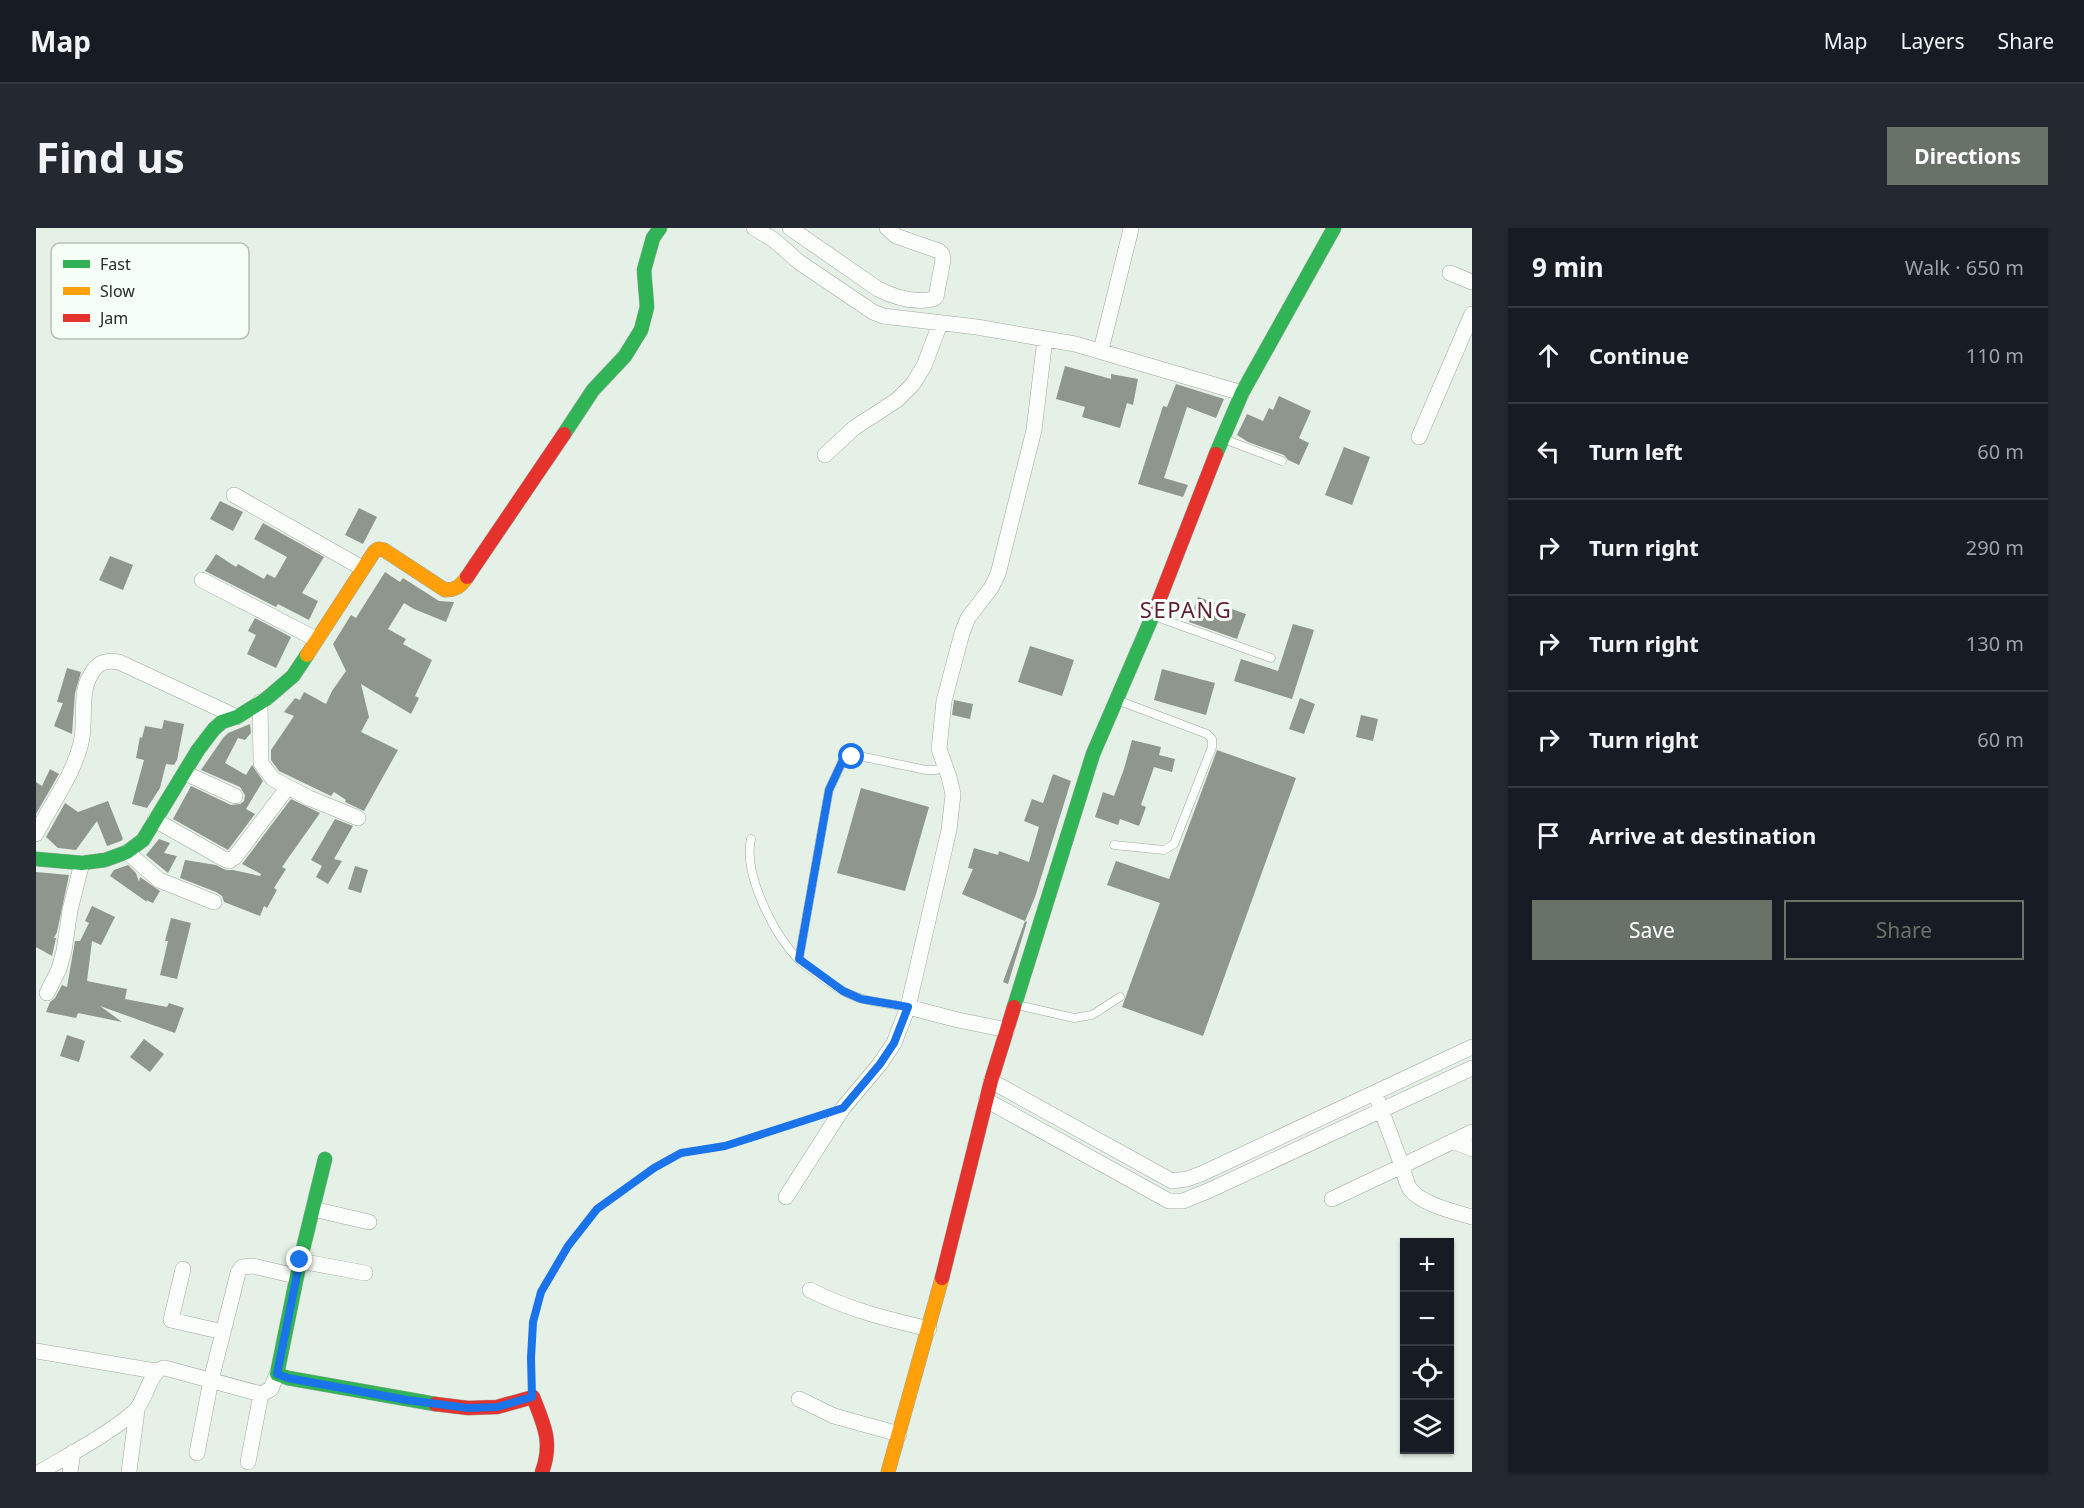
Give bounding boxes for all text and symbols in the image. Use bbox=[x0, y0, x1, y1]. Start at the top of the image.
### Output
text: Map bbox=[30, 22, 91, 60]
text: Map bbox=[1824, 27, 1868, 55]
text: Layers bbox=[1901, 27, 1965, 55]
text: Share bbox=[1998, 27, 2054, 55]
button: Directions bbox=[1887, 127, 2048, 185]
text: Find us bbox=[36, 128, 185, 185]
legend bbox=[51, 243, 249, 339]
text: 9 min bbox=[1532, 249, 1604, 285]
text: Fast bbox=[100, 253, 131, 275]
text: Walk · 650 m bbox=[1905, 254, 2024, 281]
text: Slow bbox=[100, 280, 135, 302]
text: Jam bbox=[98, 307, 128, 329]
icon: ahead bbox=[1532, 339, 1565, 372]
text: Continue bbox=[1589, 340, 1689, 370]
text: 110 m bbox=[1966, 342, 2024, 369]
icon: left bbox=[1532, 435, 1565, 468]
text: Turn left bbox=[1589, 436, 1683, 466]
text: 60 m bbox=[1977, 438, 2024, 465]
icon: right bbox=[1532, 531, 1565, 564]
text: Turn right bbox=[1589, 532, 1699, 562]
text: 290 m bbox=[1966, 534, 2024, 561]
district label: SEPANG bbox=[1140, 594, 1232, 624]
icon: right bbox=[1532, 627, 1565, 660]
text: Turn right bbox=[1589, 628, 1699, 658]
text: 130 m bbox=[1966, 630, 2024, 657]
icon: right bbox=[1532, 723, 1565, 756]
text: Turn right bbox=[1589, 724, 1699, 754]
text: 60 m bbox=[1977, 726, 2024, 753]
route start bbox=[838, 743, 864, 769]
icon: arrive bbox=[1532, 819, 1565, 852]
text: Arrive at destination bbox=[1589, 820, 1816, 850]
button: Save bbox=[1532, 900, 1772, 960]
button: Share bbox=[1784, 900, 2024, 960]
map controls bbox=[1400, 1238, 1454, 1454]
button: + bbox=[1400, 1238, 1454, 1292]
route end bbox=[286, 1246, 312, 1272]
button: − bbox=[1400, 1292, 1454, 1346]
button: locate bbox=[1400, 1346, 1454, 1400]
button: layers bbox=[1400, 1400, 1454, 1454]

